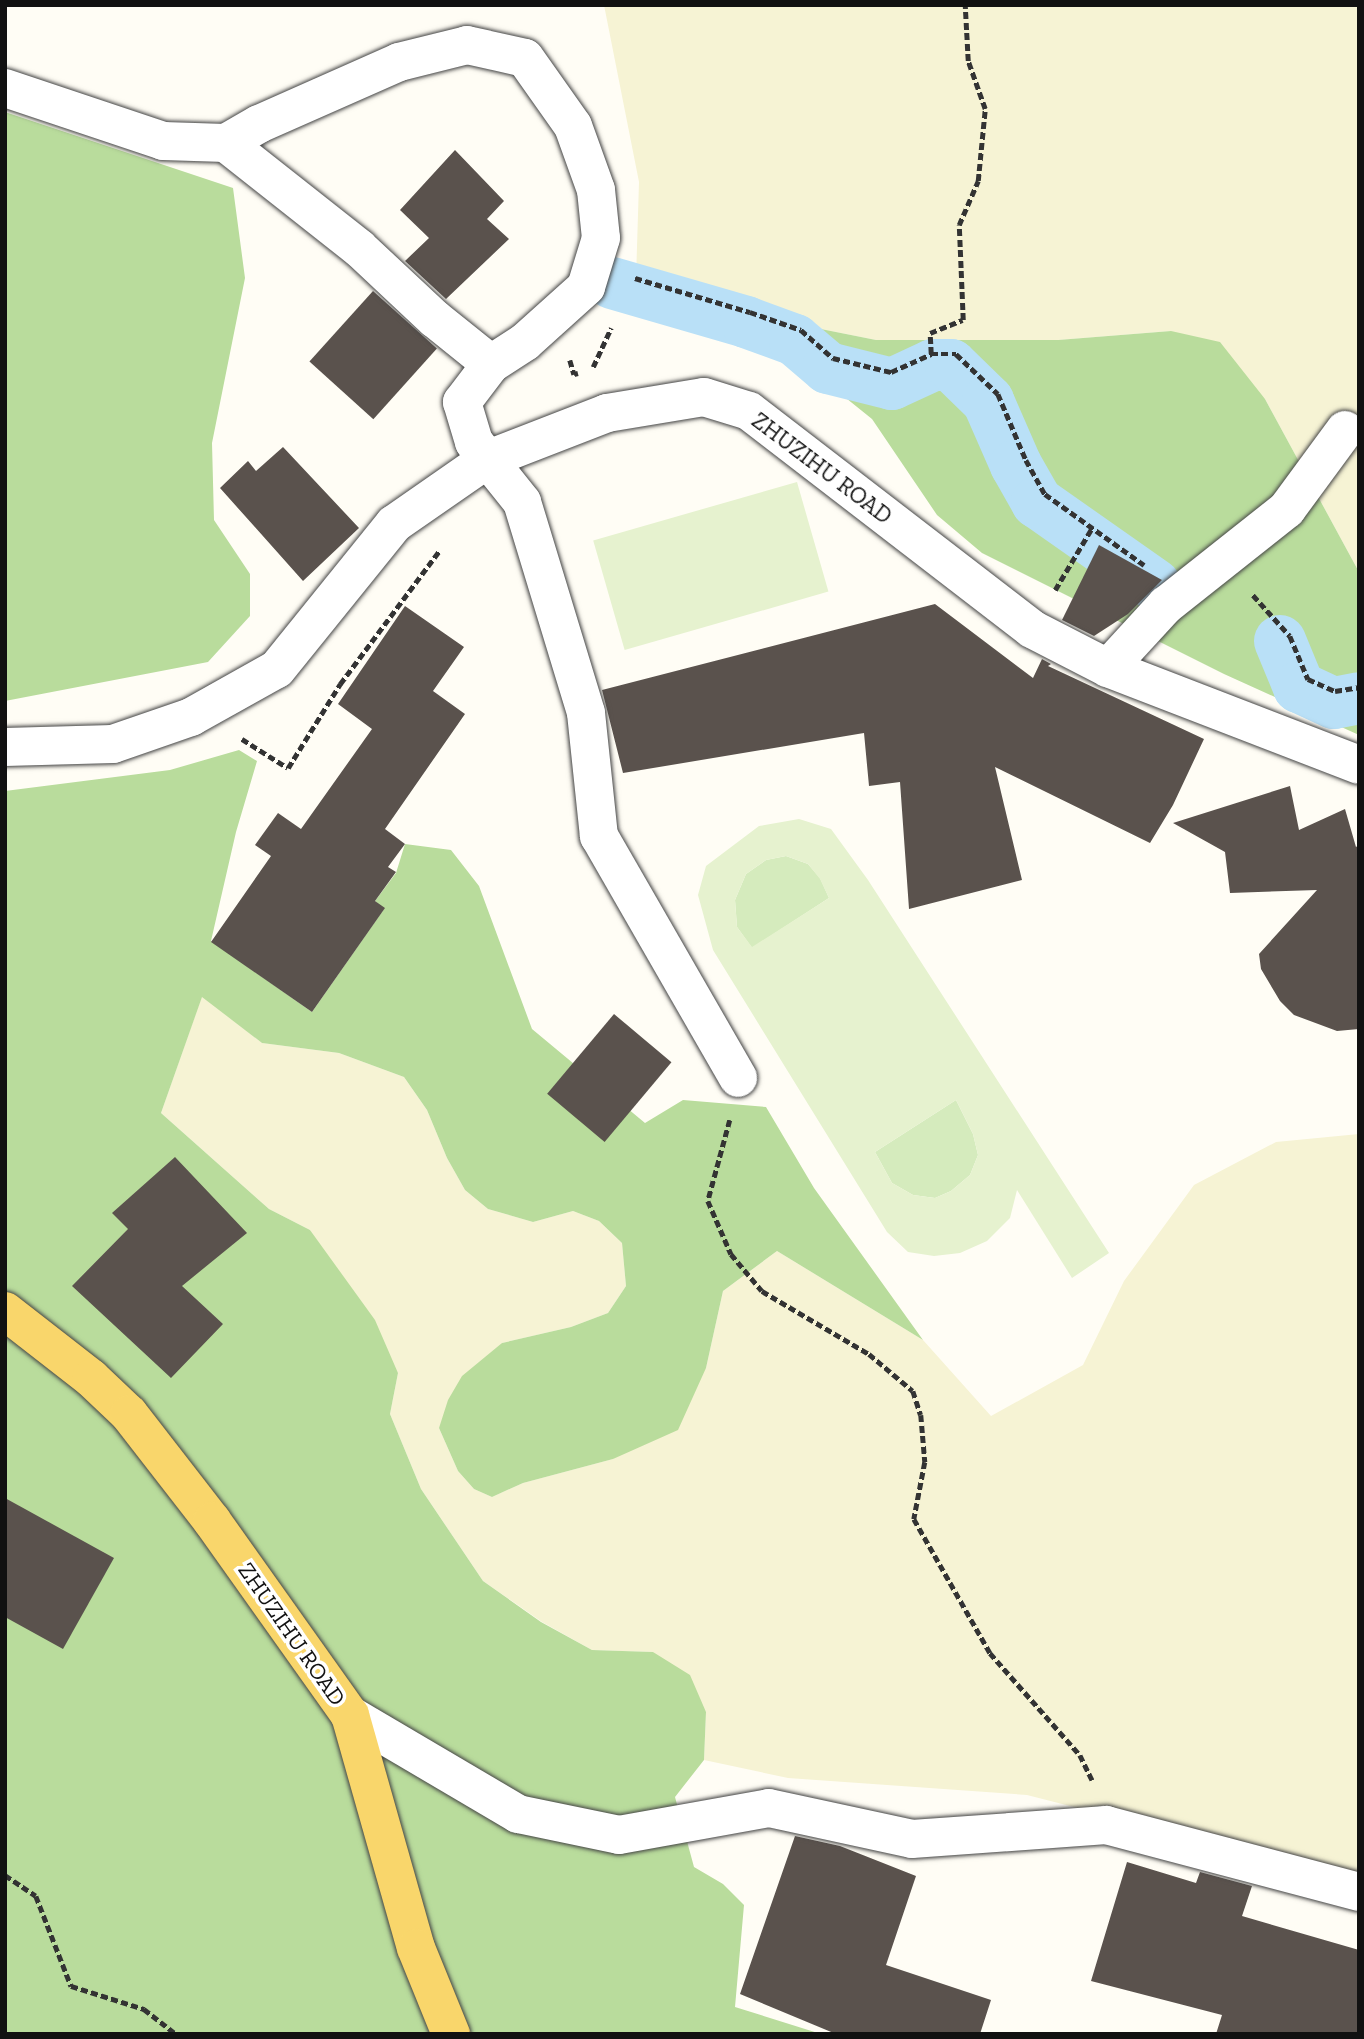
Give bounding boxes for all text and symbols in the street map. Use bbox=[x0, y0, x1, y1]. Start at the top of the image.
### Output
street label: ZHUZIHU ROAD bbox=[747, 406, 897, 530]
street label: ZHUZIHU ROAD bbox=[232, 1557, 352, 1711]

